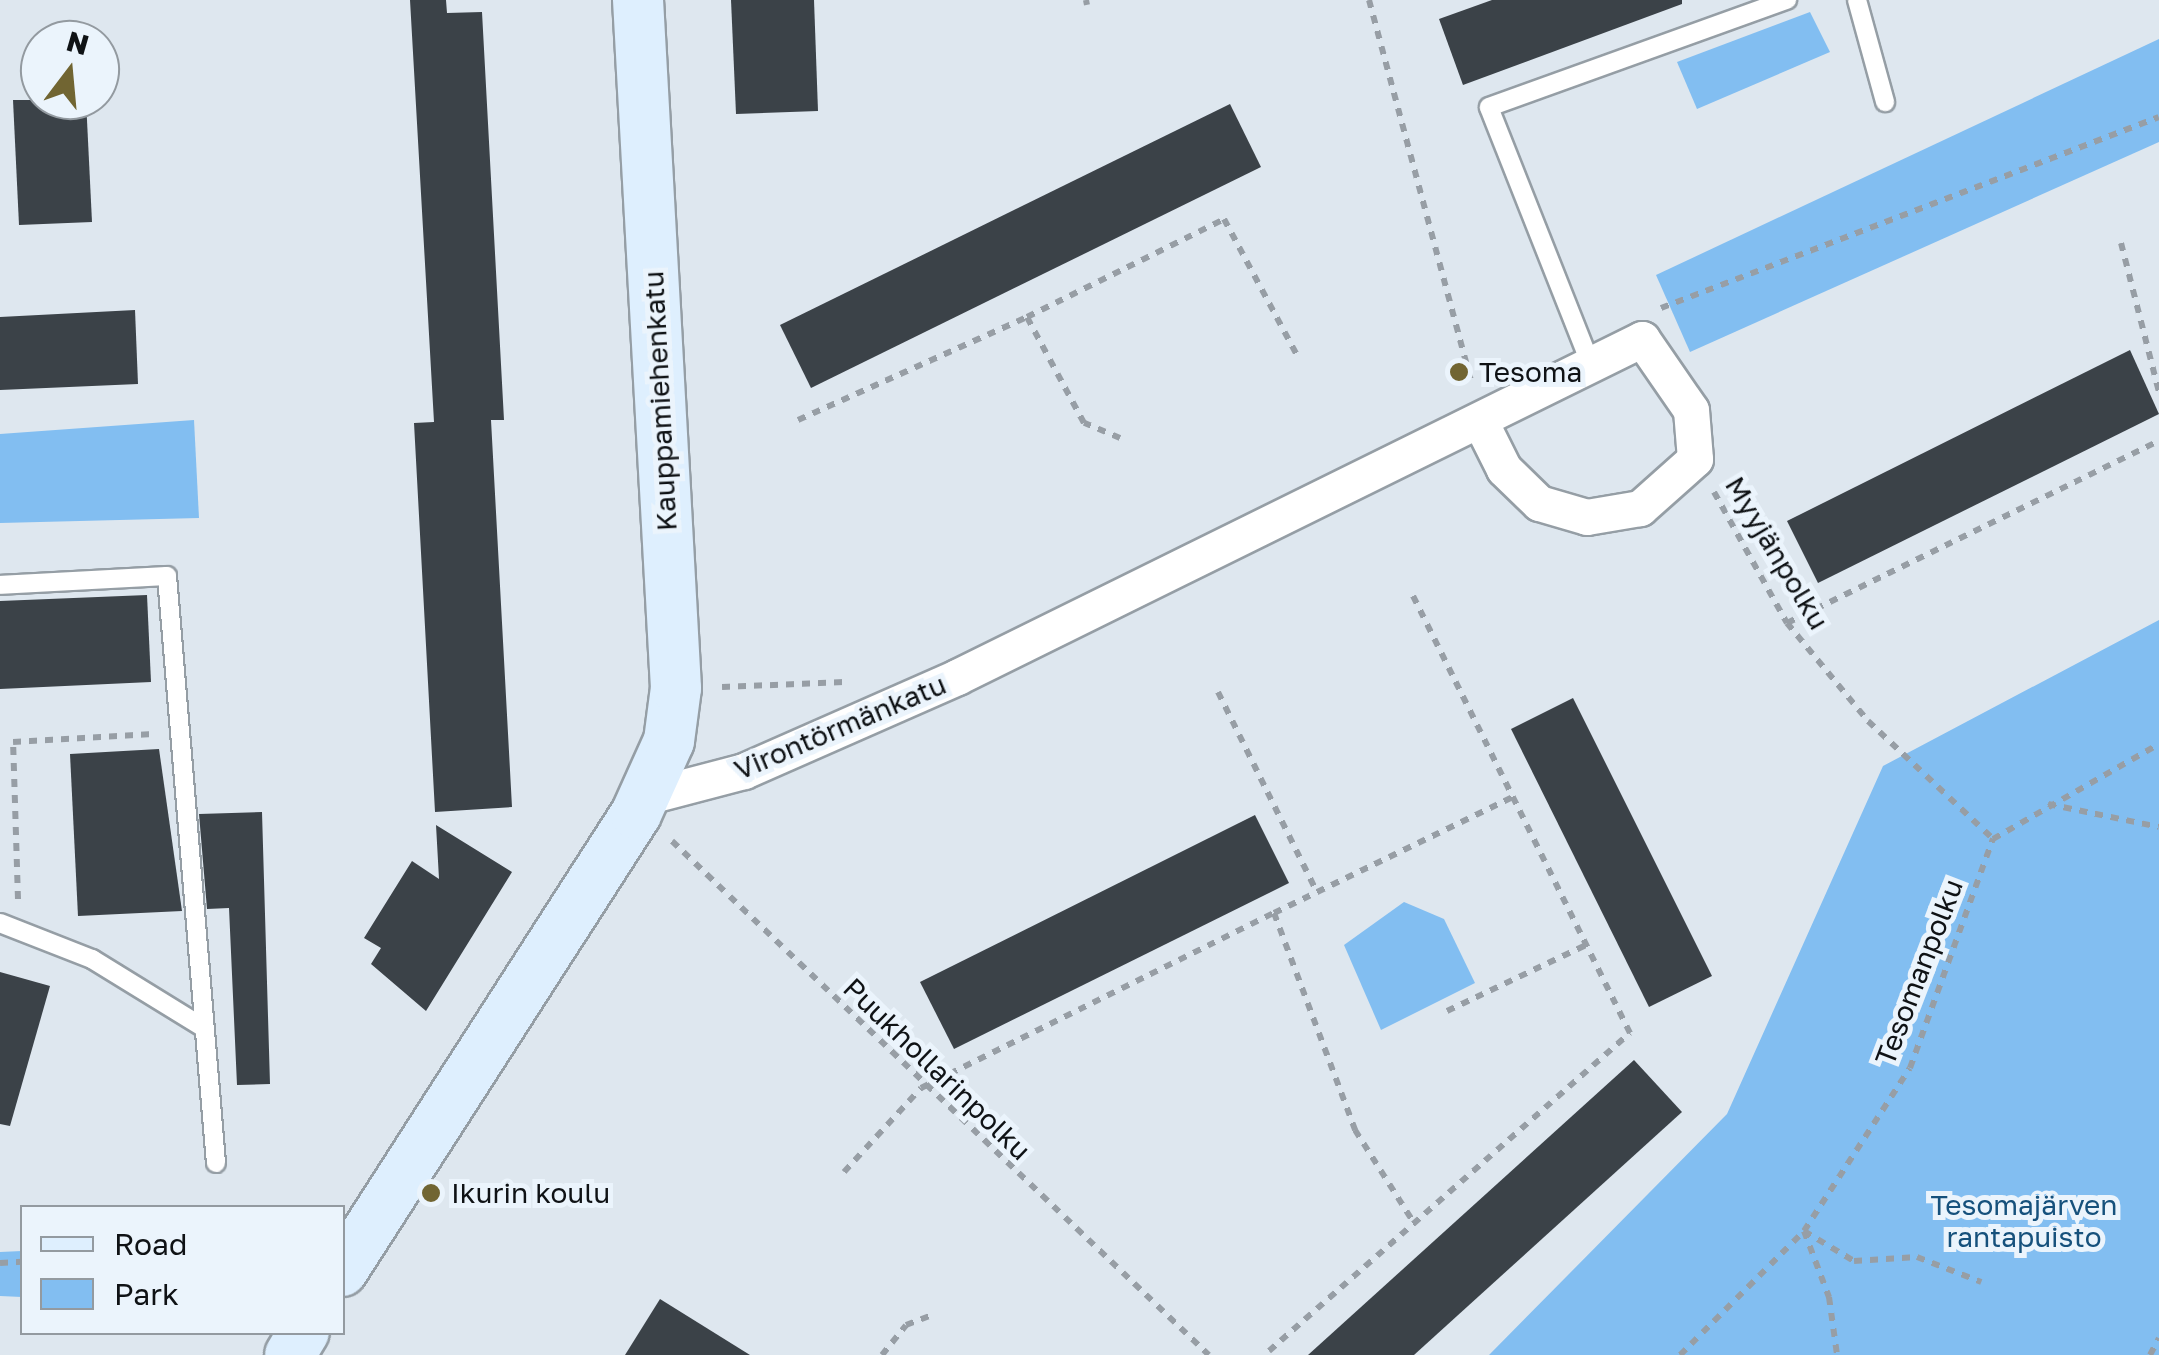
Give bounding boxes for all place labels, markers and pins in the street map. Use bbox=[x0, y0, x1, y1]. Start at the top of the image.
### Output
place label: Tesoma bbox=[1479, 355, 1582, 389]
marker: Tesoma bbox=[1448, 361, 1470, 383]
place label: Ikurin koulu bbox=[451, 1176, 610, 1210]
marker: Ikurin koulu bbox=[420, 1182, 442, 1204]

